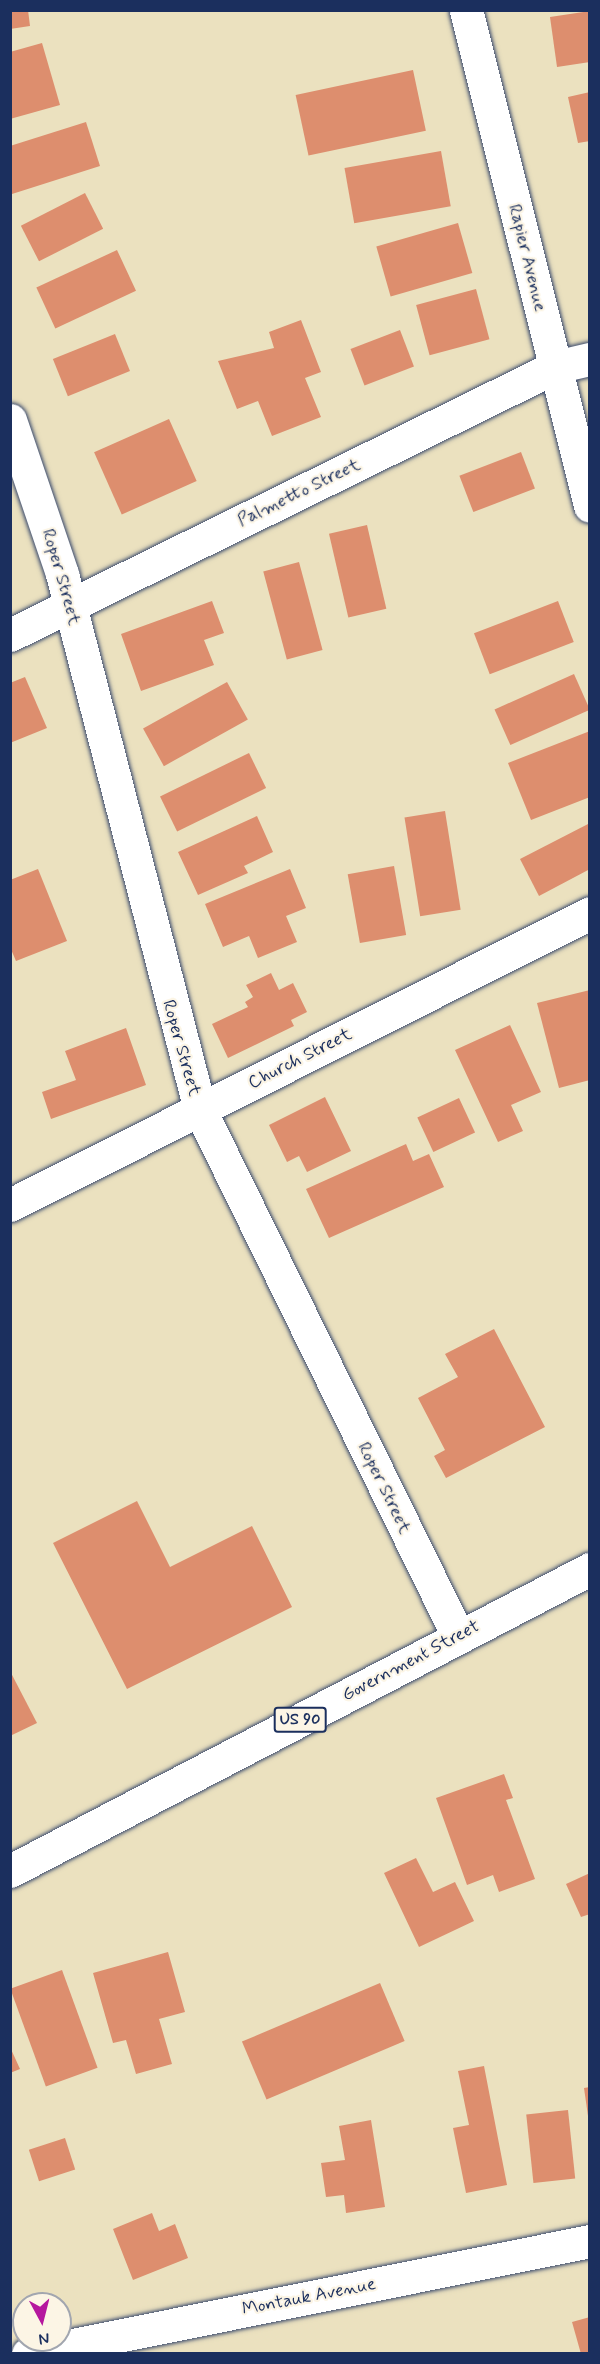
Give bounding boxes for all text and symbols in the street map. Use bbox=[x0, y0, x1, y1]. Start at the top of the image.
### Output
street label: Rapier Avenue bbox=[503, 202, 551, 314]
street label: Palmetto Street bbox=[234, 454, 364, 532]
street label: Roper Street bbox=[37, 526, 85, 628]
street label: Roper Street bbox=[157, 997, 205, 1099]
street label: Church Street bbox=[245, 1024, 355, 1094]
street label: Roper Street bbox=[353, 1439, 415, 1537]
street label: Government Street bbox=[339, 1616, 483, 1706]
road number: US 90 bbox=[273, 1707, 327, 1733]
street label: Montauk Avenue bbox=[243, 2274, 375, 2320]
north arrow bbox=[12, 2292, 72, 2352]
text: N bbox=[37, 2327, 51, 2349]

